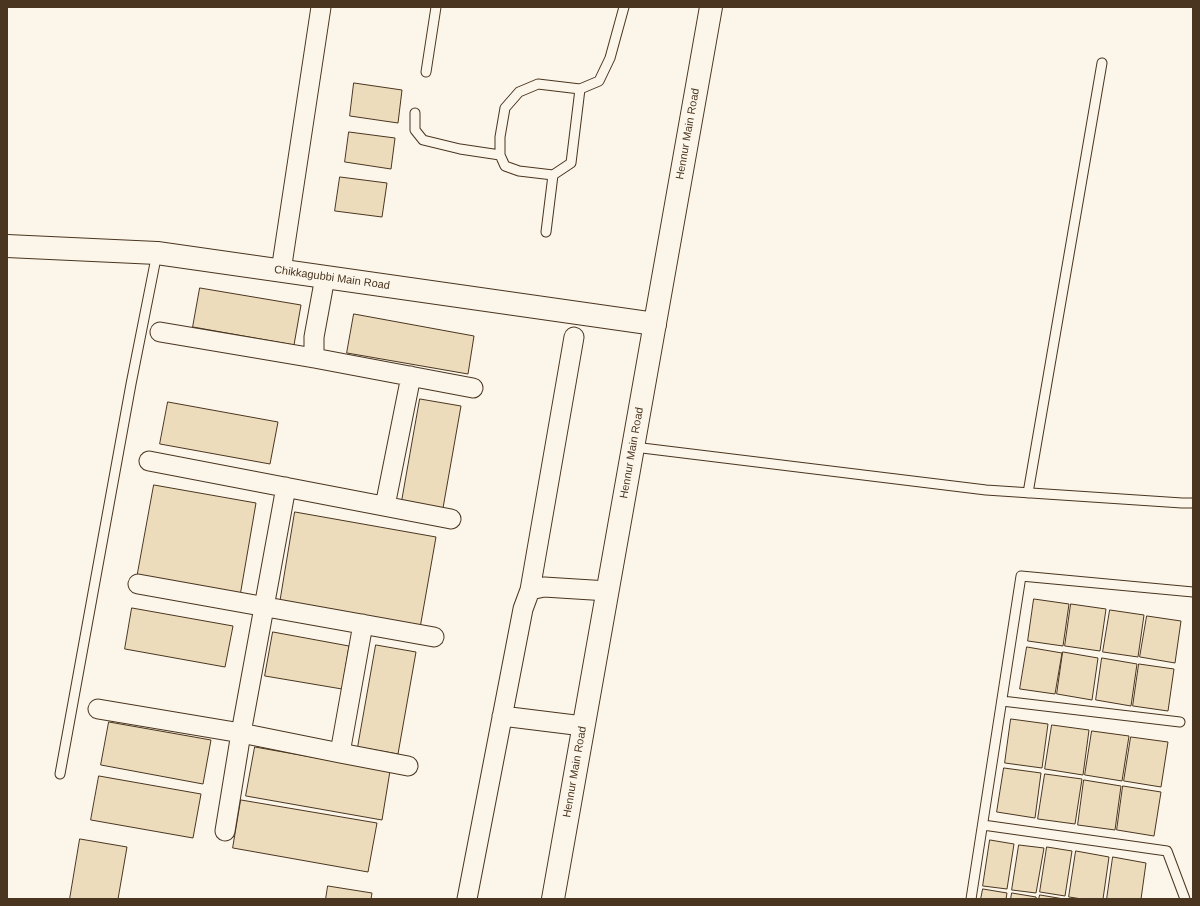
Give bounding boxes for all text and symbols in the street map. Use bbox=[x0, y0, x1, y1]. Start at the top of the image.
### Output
street label: Hennur Main Road bbox=[673, 87, 703, 181]
street label: Chikkagubbi Main Road bbox=[273, 263, 391, 293]
street label: Hennur Main Road bbox=[617, 406, 647, 500]
street label: Hennur Main Road bbox=[560, 725, 590, 819]

